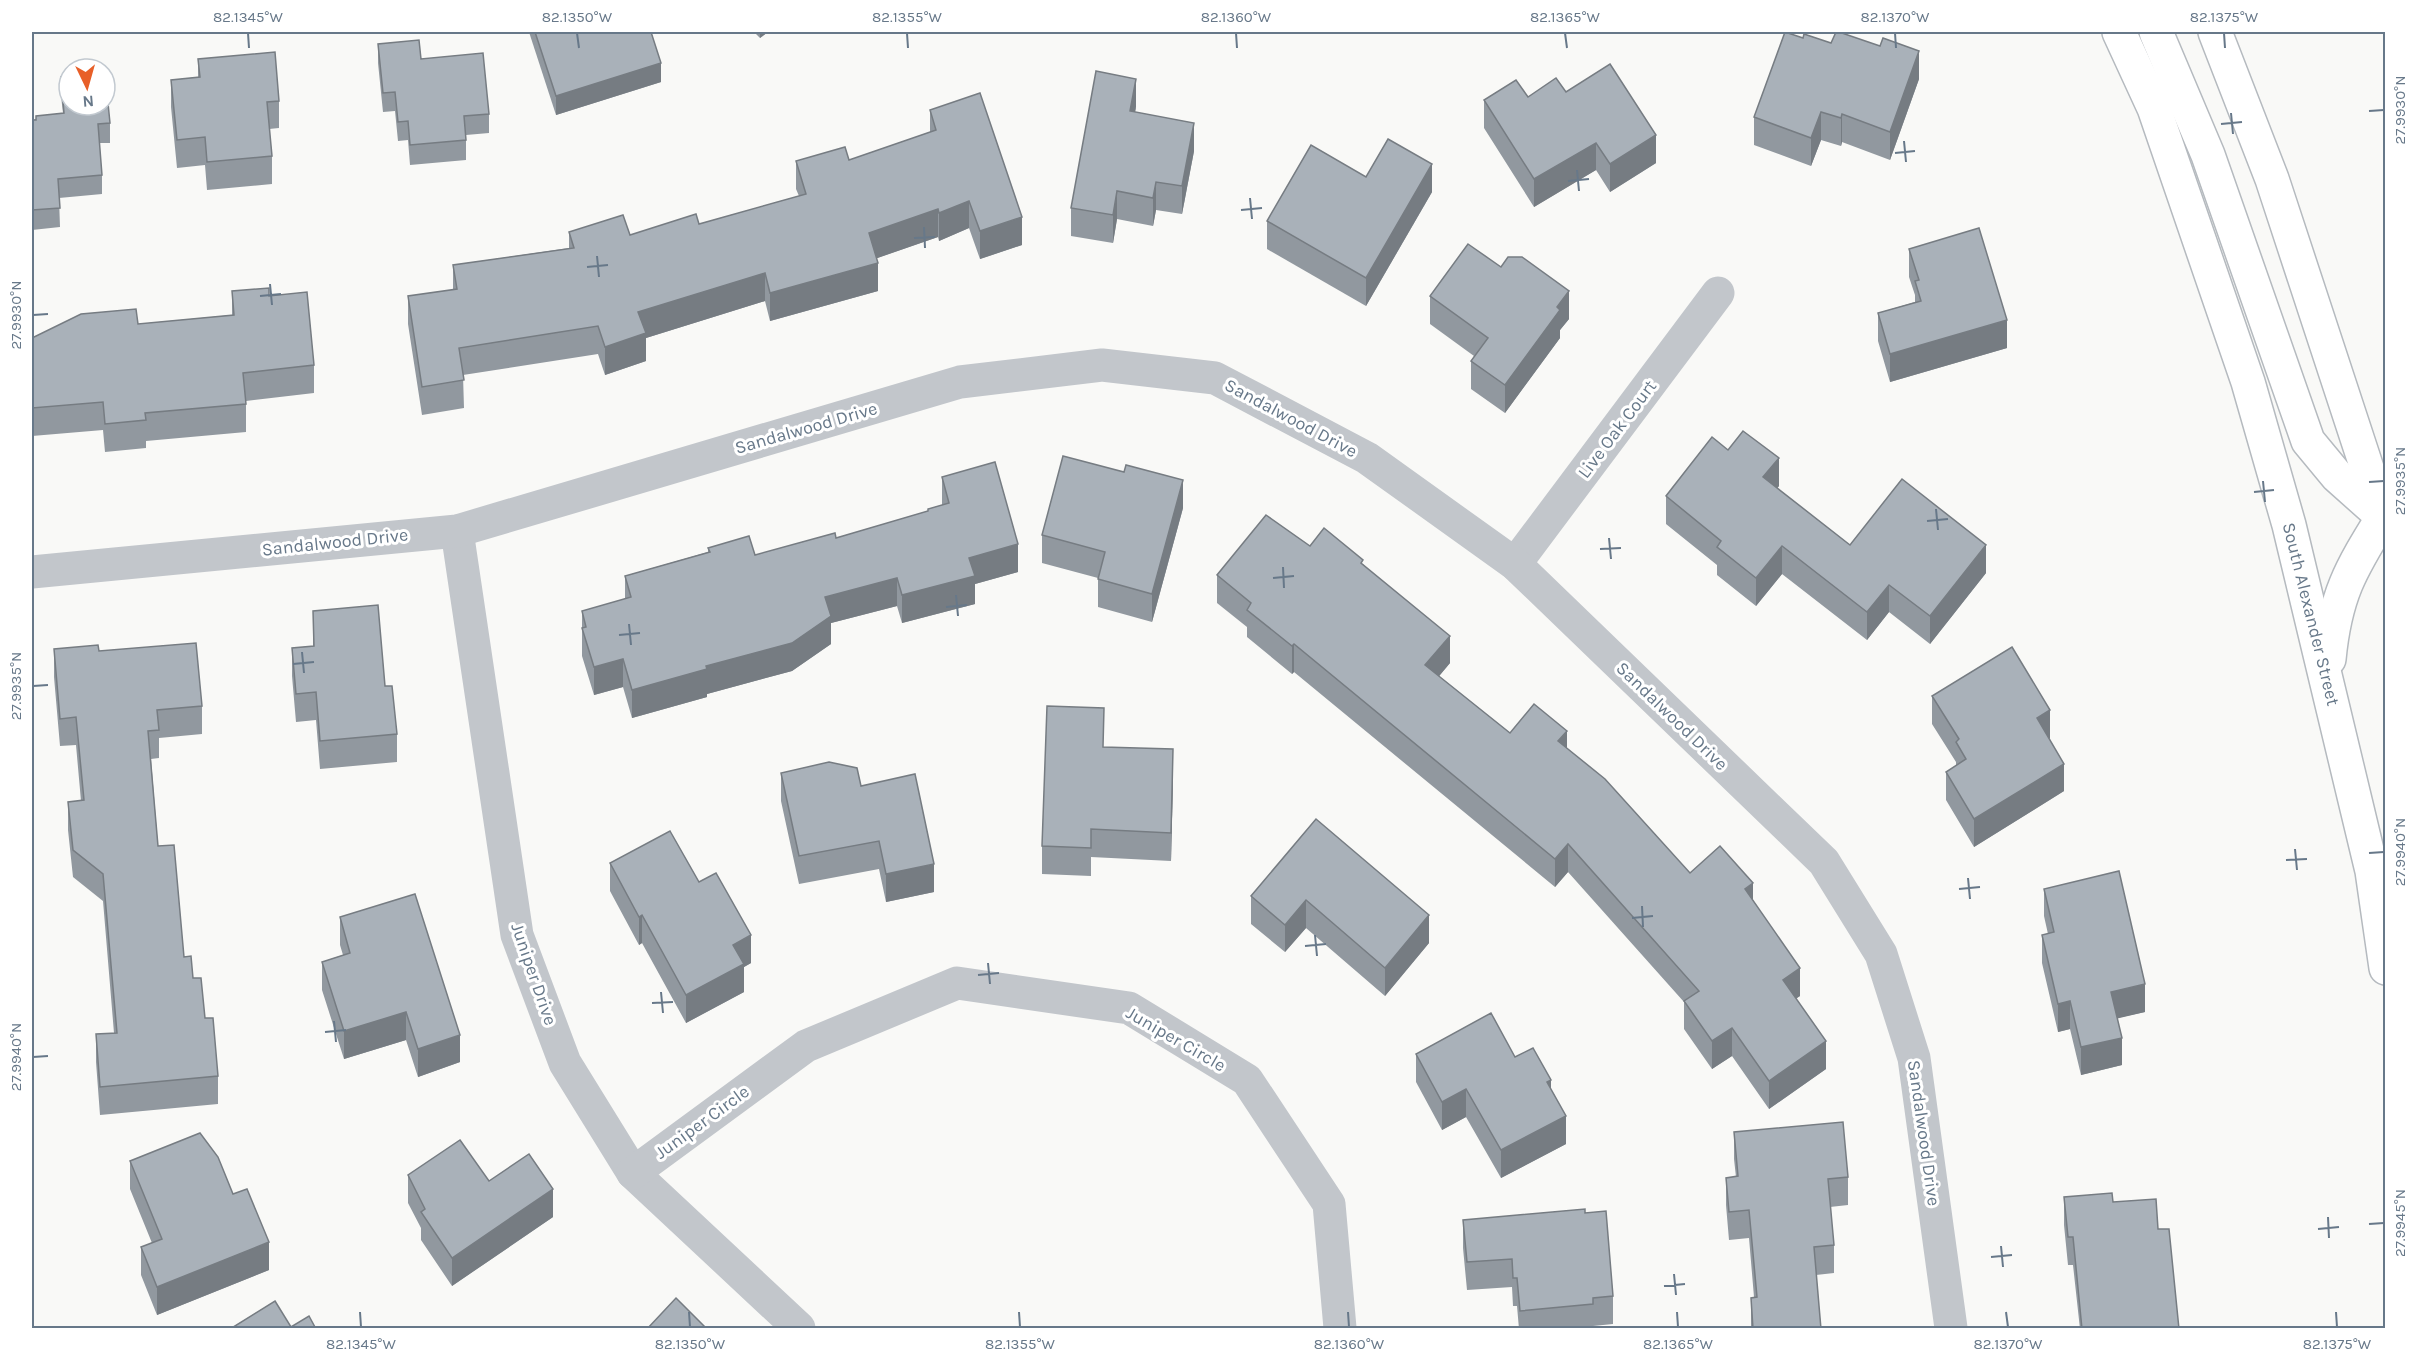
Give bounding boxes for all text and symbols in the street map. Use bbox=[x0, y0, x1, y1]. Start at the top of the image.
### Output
text: 82.1345°W bbox=[213, 8, 283, 26]
text: 82.1350°W bbox=[542, 8, 613, 26]
text: 82.1355°W bbox=[872, 8, 943, 26]
text: 82.1360°W bbox=[1201, 8, 1272, 26]
text: 82.1365°W bbox=[1530, 8, 1601, 26]
text: 82.1370°W bbox=[1861, 8, 1930, 26]
text: 82.1375°W bbox=[2190, 8, 2259, 26]
north arrow bbox=[57, 57, 117, 117]
text: 27.9930°N bbox=[2391, 76, 2409, 144]
text: N bbox=[82, 91, 95, 111]
text: 27.9930°N bbox=[7, 281, 25, 349]
street label: Sandalwood Drive bbox=[1221, 374, 1361, 462]
street label: Live Oak Court bbox=[1573, 375, 1661, 482]
street label: Sandalwood Drive bbox=[732, 397, 880, 459]
text: 27.9935°N bbox=[2391, 447, 2409, 515]
street label: South Alexander Street bbox=[2278, 520, 2344, 708]
street label: Sandalwood Drive bbox=[261, 523, 409, 561]
text: 27.9935°N bbox=[7, 652, 25, 720]
street label: Sandalwood Drive bbox=[1611, 657, 1733, 775]
text: 27.9940°N bbox=[2391, 818, 2409, 886]
street label: Juniper Drive bbox=[506, 920, 562, 1028]
street label: Juniper Circle bbox=[1122, 1002, 1230, 1076]
text: 27.9940°N bbox=[7, 1023, 25, 1091]
street label: Sandalwood Drive bbox=[1903, 1059, 1945, 1207]
street label: Juniper Circle bbox=[650, 1080, 754, 1164]
text: 27.9945°N bbox=[2391, 1189, 2409, 1257]
text: 82.1345°W bbox=[326, 1335, 396, 1353]
text: 82.1350°W bbox=[655, 1335, 726, 1353]
text: 82.1355°W bbox=[985, 1335, 1056, 1353]
text: 82.1360°W bbox=[1314, 1335, 1385, 1353]
text: 82.1365°W bbox=[1643, 1335, 1714, 1353]
text: 82.1370°W bbox=[1974, 1335, 2043, 1353]
text: 82.1375°W bbox=[2303, 1335, 2372, 1353]

